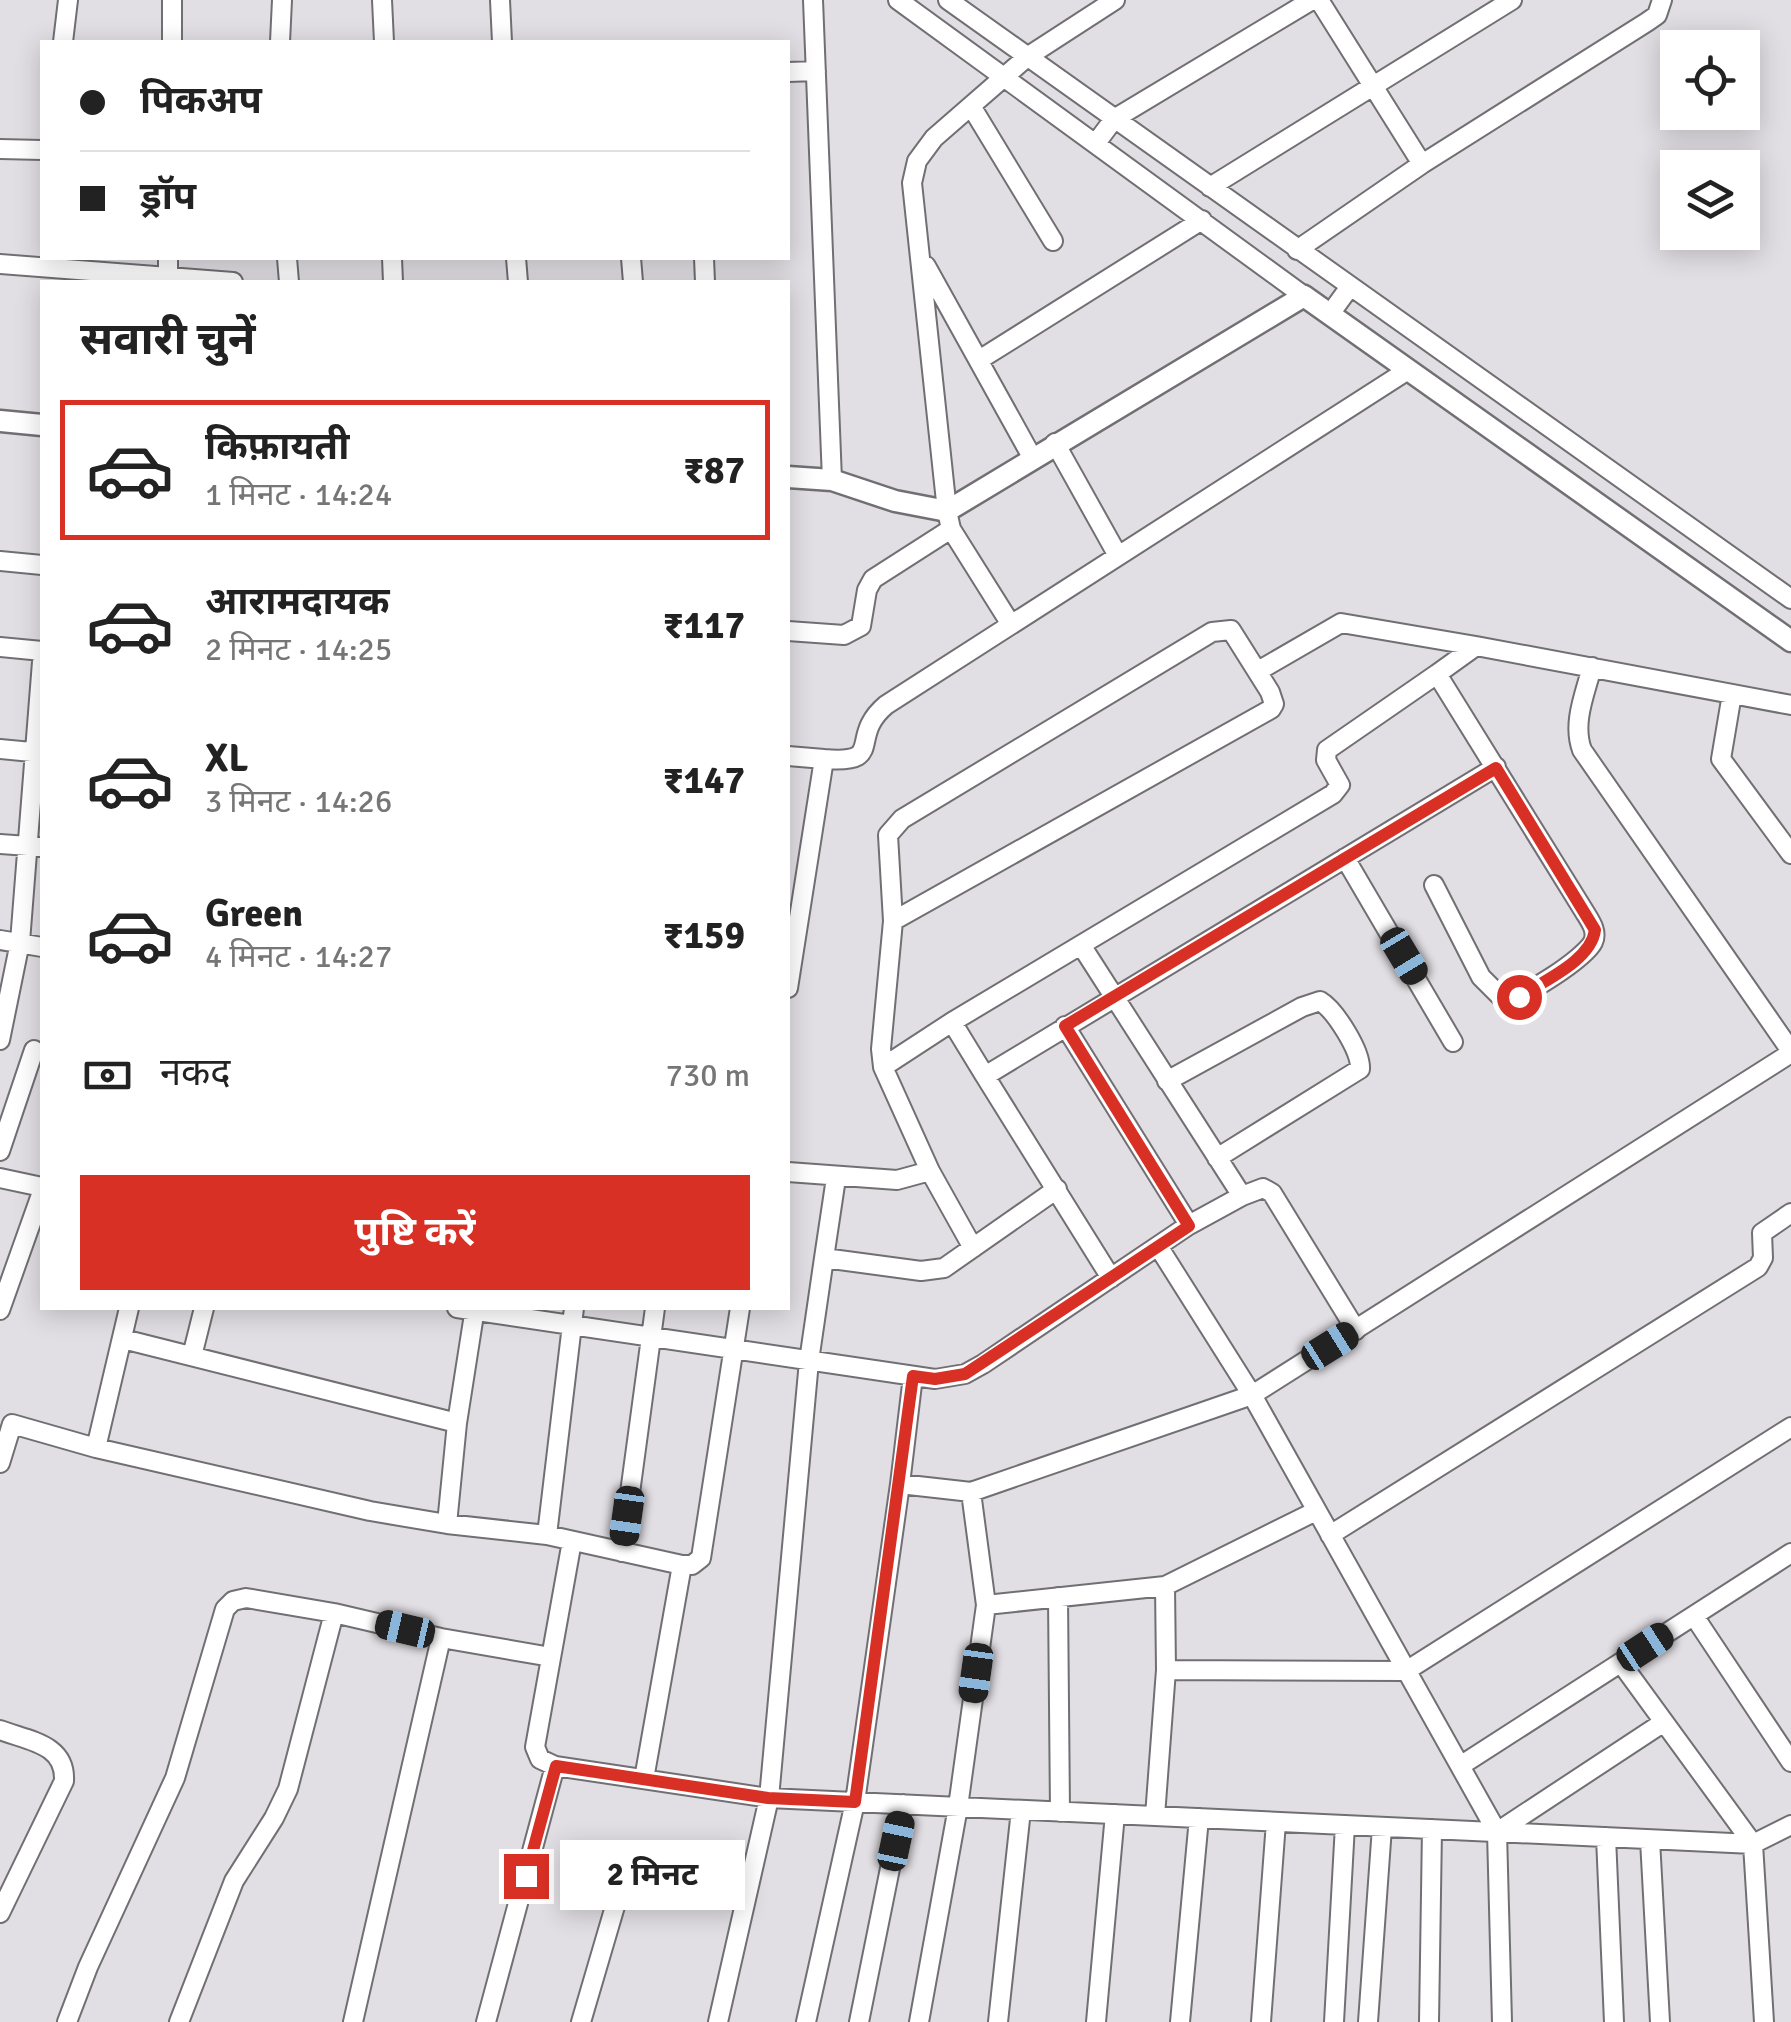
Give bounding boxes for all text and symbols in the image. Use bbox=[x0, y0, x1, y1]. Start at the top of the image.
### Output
map controls bbox=[1660, 30, 1760, 250]
button: locate bbox=[1660, 30, 1760, 130]
text: पिकअप bbox=[140, 77, 262, 124]
button: layers bbox=[1660, 150, 1760, 250]
text: ड्रॉप bbox=[140, 173, 196, 220]
text: सवारी चुनें bbox=[80, 312, 255, 367]
text: किफ़ायती bbox=[205, 423, 349, 470]
icon: car bbox=[85, 425, 175, 515]
text: ₹87 bbox=[683, 447, 745, 494]
text: 1 मिनट · 14:24 bbox=[205, 475, 392, 514]
text: आरामदायक bbox=[205, 578, 389, 625]
icon: car bbox=[85, 580, 175, 670]
text: ₹117 bbox=[663, 602, 745, 649]
text: 2 मिनट · 14:25 bbox=[205, 630, 392, 669]
icon: car bbox=[85, 735, 175, 825]
text: XL bbox=[205, 735, 248, 782]
text: ₹147 bbox=[663, 757, 745, 804]
text: 3 मिनट · 14:26 bbox=[205, 782, 392, 821]
icon: car bbox=[85, 890, 175, 980]
text: Green bbox=[205, 890, 303, 937]
text: ₹159 bbox=[663, 912, 745, 959]
car bbox=[1376, 923, 1432, 989]
text: 4 मिनट · 14:27 bbox=[205, 937, 392, 976]
route start bbox=[1497, 975, 1542, 1020]
icon: cash bbox=[80, 1048, 135, 1103]
text: नकद bbox=[160, 1049, 230, 1096]
text: 730 m bbox=[666, 1056, 750, 1095]
button: पुष्टि करें bbox=[80, 1175, 750, 1290]
car bbox=[1297, 1317, 1363, 1375]
car bbox=[608, 1484, 646, 1548]
car bbox=[372, 1608, 438, 1650]
car bbox=[1612, 1618, 1678, 1676]
car bbox=[957, 1641, 995, 1705]
car bbox=[875, 1809, 917, 1873]
callout: 2 मिनट bbox=[561, 1841, 746, 1911]
route end bbox=[504, 1854, 549, 1899]
text: 2 मिनट bbox=[607, 1855, 698, 1894]

